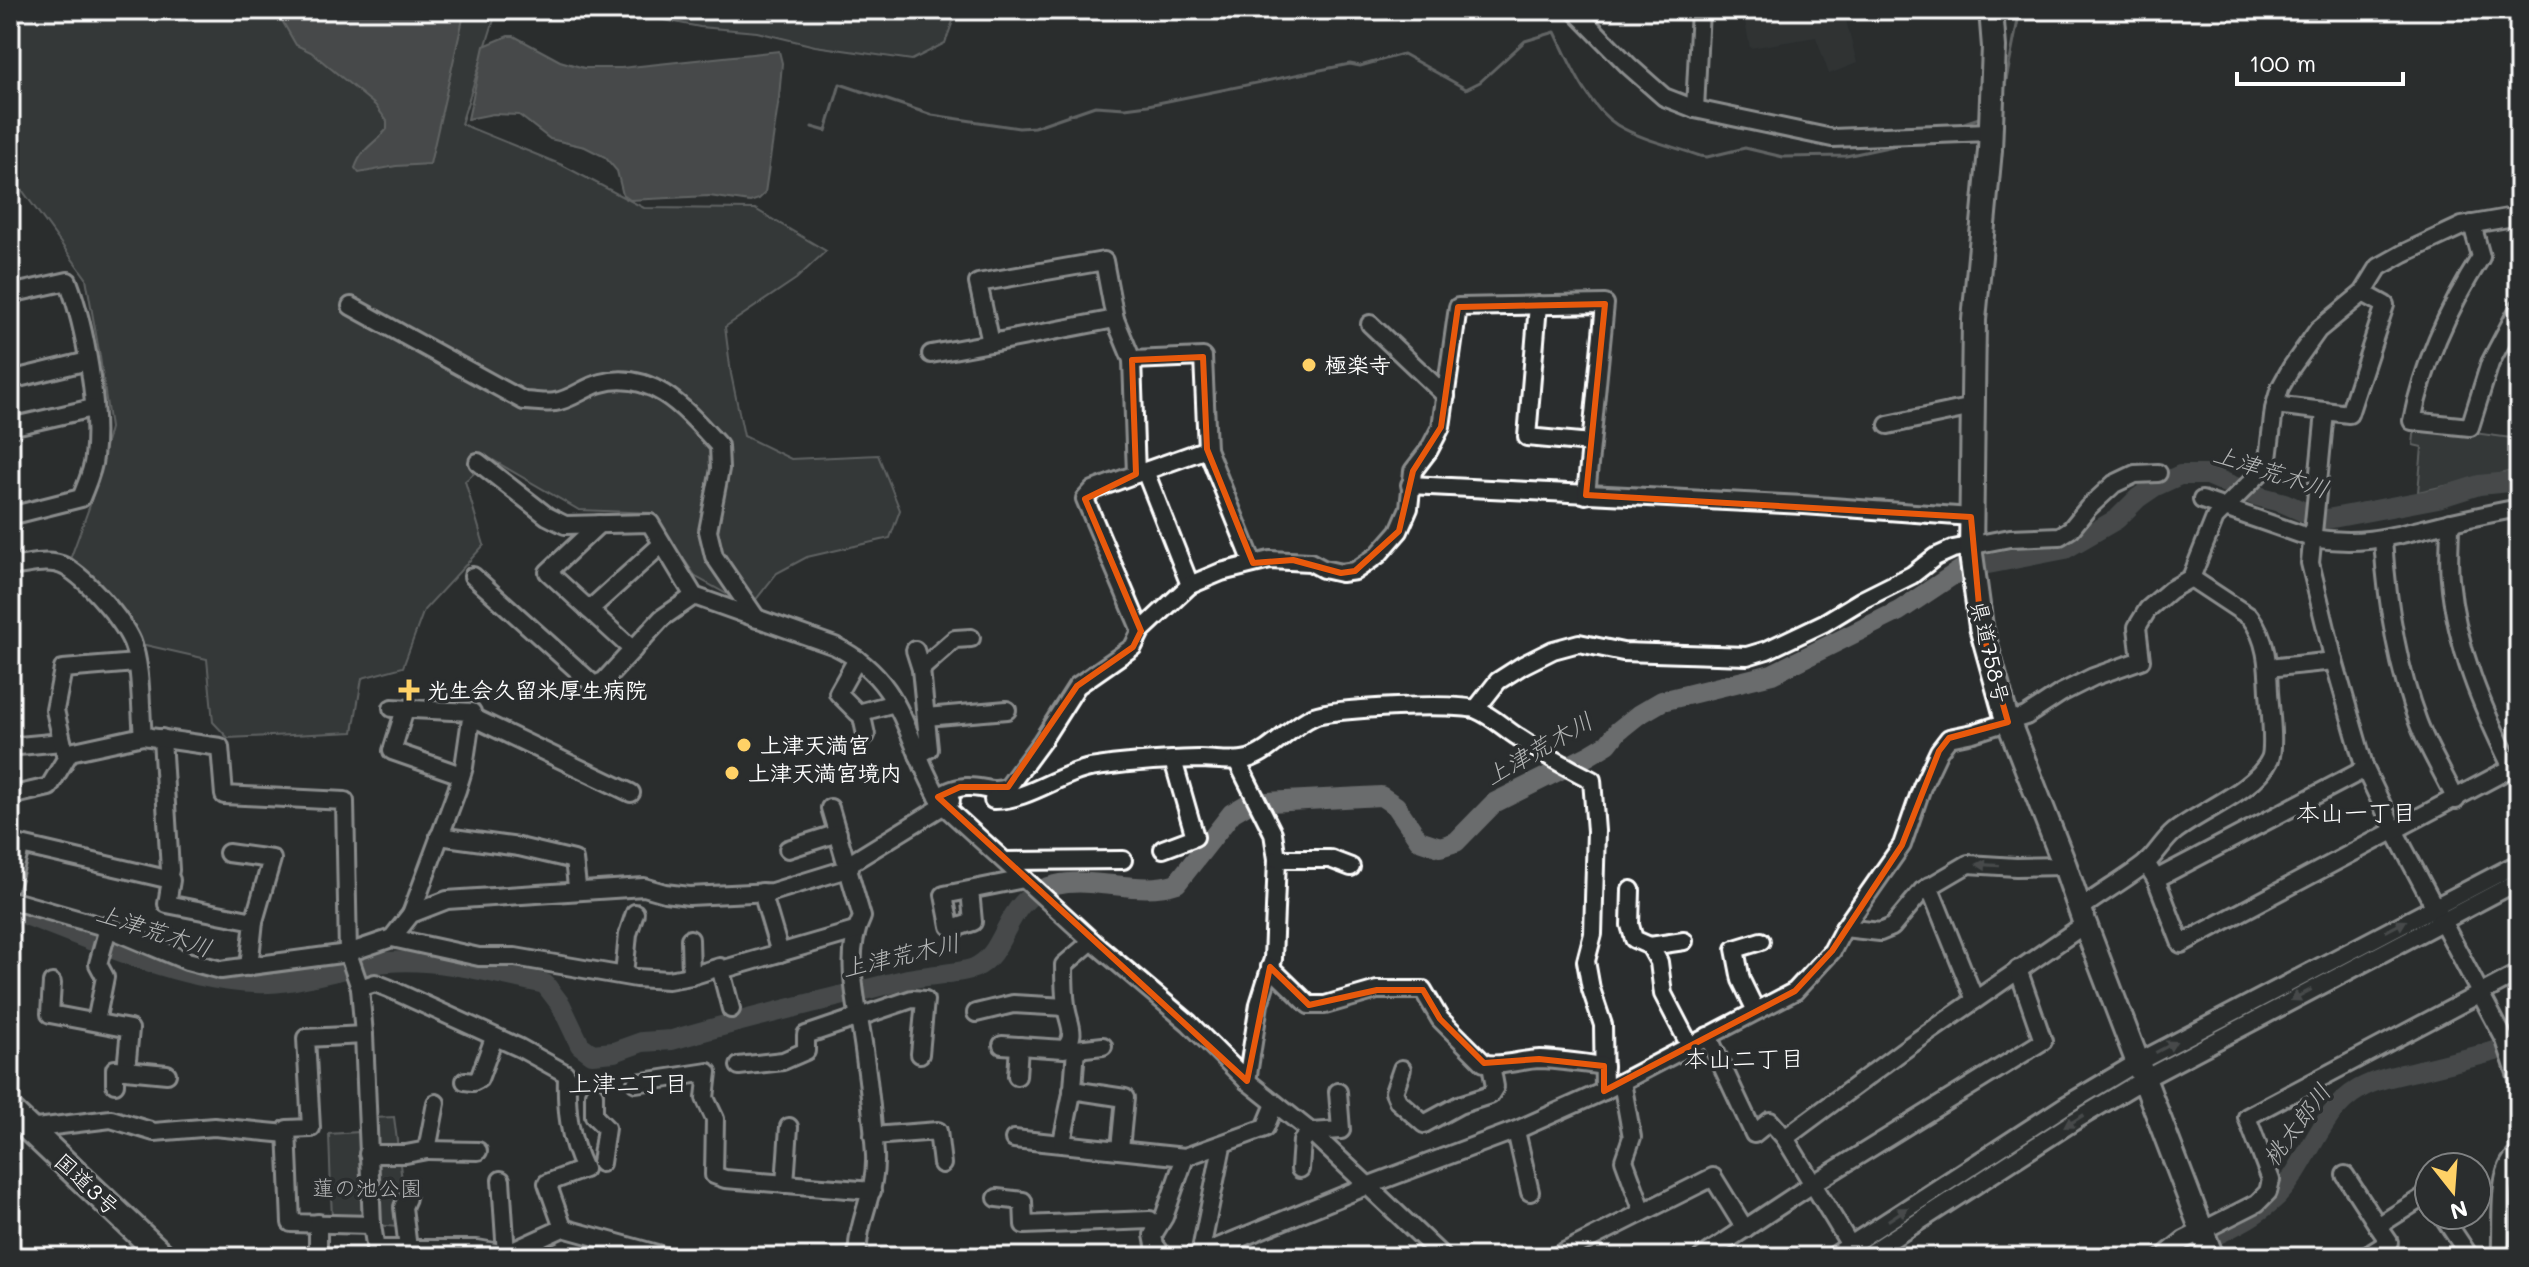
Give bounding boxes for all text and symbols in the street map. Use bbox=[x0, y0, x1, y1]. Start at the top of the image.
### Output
scale bar bbox=[2237, 36, 2403, 86]
text: 100 m bbox=[2249, 47, 2316, 78]
place label: 極楽寺 bbox=[1325, 350, 1391, 379]
marker: 極楽寺 bbox=[1300, 356, 1318, 374]
water label: 上津荒木川 bbox=[2210, 437, 2333, 504]
street label: 県道758号 bbox=[1965, 598, 2016, 706]
place label: 光生会久留米厚生病院 bbox=[427, 675, 647, 704]
marker: 光生会久留米厚生病院 bbox=[398, 679, 420, 701]
water label: 上津荒木川 bbox=[1479, 704, 1598, 791]
place label: 上津天満宮 bbox=[760, 730, 870, 759]
marker: 上津天満宮 bbox=[735, 736, 753, 754]
place label: 上津天満宮境内 bbox=[748, 758, 902, 787]
marker: 上津天満宮境内 bbox=[723, 764, 741, 782]
district label: 本山一丁目 bbox=[2296, 796, 2416, 827]
one-way arrow bbox=[1974, 858, 2000, 871]
water label: 上津荒木川 bbox=[93, 896, 216, 963]
one-way arrow bbox=[2385, 920, 2407, 934]
water label: 上津荒木川 bbox=[839, 926, 963, 983]
one-way arrow bbox=[2290, 988, 2312, 1002]
one-way arrow bbox=[2154, 1041, 2177, 1054]
district label: 本山二丁目 bbox=[1684, 1042, 1804, 1073]
district label: 上津二丁目 bbox=[568, 1067, 688, 1098]
water label: 桃太郎川 bbox=[2255, 1076, 2337, 1172]
one-way arrow bbox=[2063, 1114, 2085, 1128]
street label: 国道3号 bbox=[49, 1146, 126, 1221]
north arrow bbox=[2413, 1151, 2493, 1231]
park label: 蓮の池公園 bbox=[312, 1173, 422, 1202]
text: N bbox=[2447, 1194, 2471, 1227]
one-way arrow bbox=[1887, 1207, 1908, 1222]

